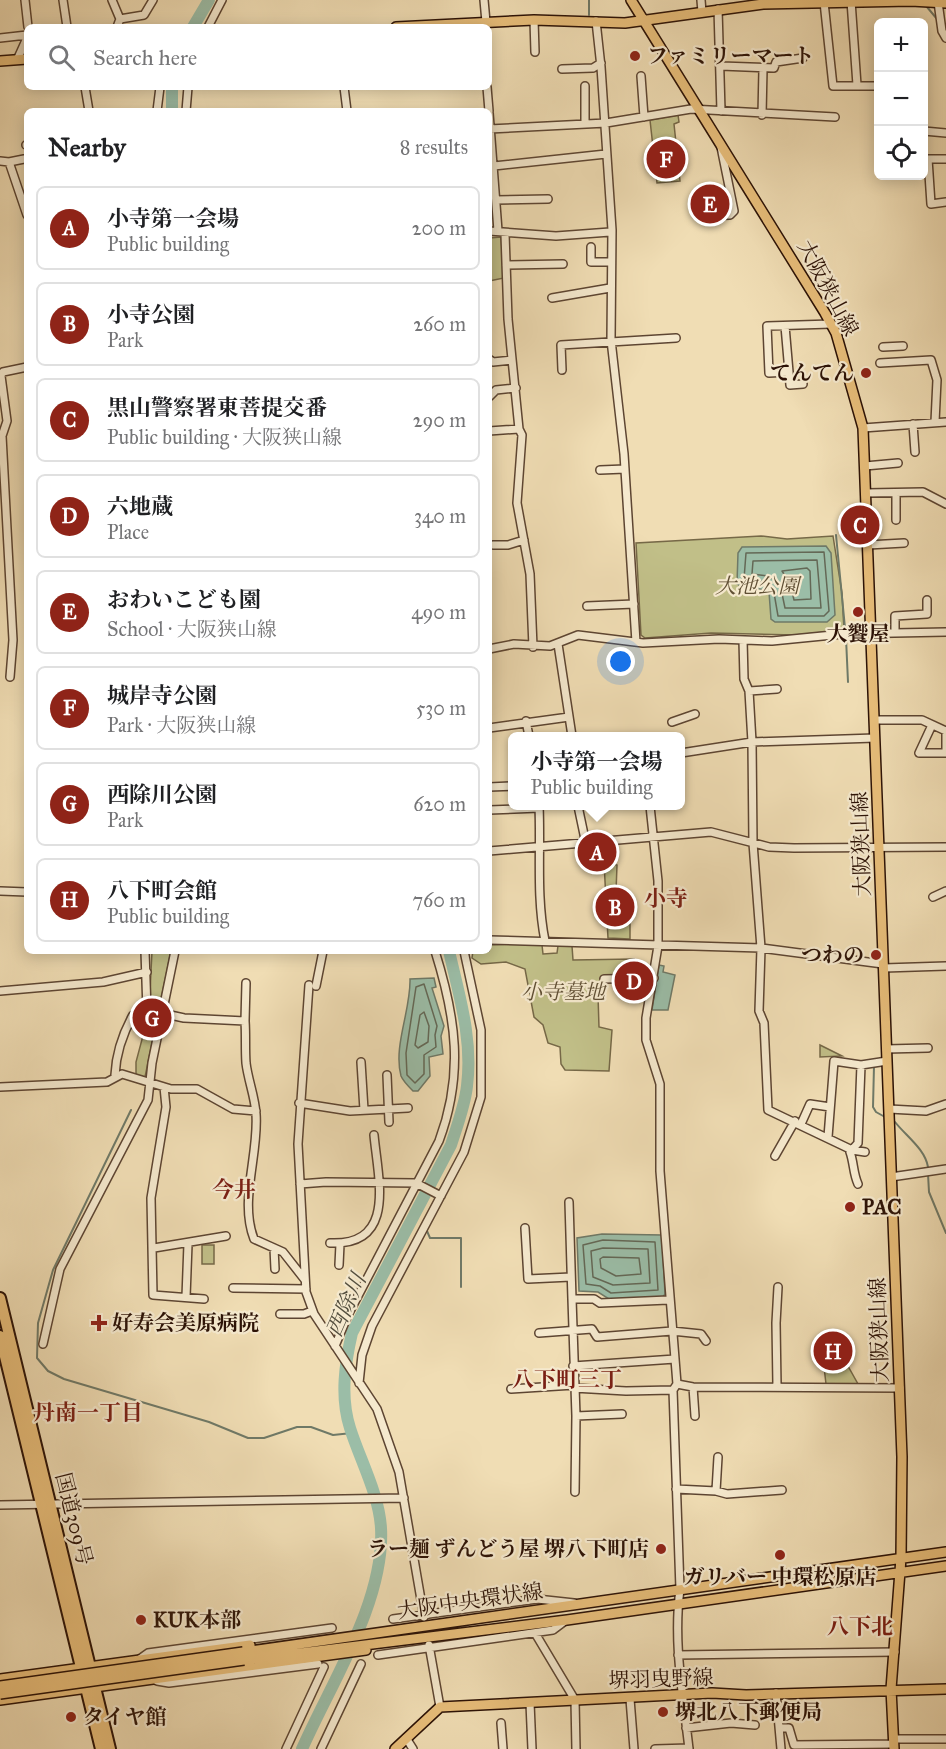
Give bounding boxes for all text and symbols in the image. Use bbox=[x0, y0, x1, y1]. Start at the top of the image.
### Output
map controls bbox=[874, 18, 928, 180]
button: + bbox=[874, 18, 928, 72]
search box bbox=[24, 24, 492, 90]
icon: search bbox=[45, 41, 78, 74]
place label: ファミリーマート bbox=[647, 43, 815, 69]
text: Search here bbox=[93, 44, 197, 71]
marker: ファミリーマート bbox=[628, 49, 642, 63]
button: − bbox=[874, 72, 928, 126]
button: locate bbox=[874, 126, 928, 180]
text: Nearby bbox=[48, 131, 126, 163]
text: 8 results bbox=[400, 135, 468, 159]
pin: F bbox=[646, 136, 686, 182]
pin: E bbox=[690, 182, 730, 226]
text: 小寺第一会場 bbox=[107, 205, 239, 232]
text: A bbox=[63, 216, 76, 240]
text: 200 m bbox=[412, 216, 466, 240]
text: Public building bbox=[107, 232, 229, 256]
street label: 大阪狭山線 bbox=[792, 236, 864, 340]
text: 小寺公園 bbox=[107, 301, 195, 328]
text: B bbox=[63, 312, 76, 336]
text: 260 m bbox=[413, 312, 466, 336]
text: Park bbox=[107, 328, 143, 352]
place label: てんてん bbox=[770, 360, 854, 386]
marker: てんてん bbox=[859, 366, 873, 380]
text: 黒山警察署東菩提交番 bbox=[107, 394, 327, 421]
text: C bbox=[63, 408, 76, 432]
text: 290 m bbox=[413, 408, 466, 432]
text: Public building · 大阪狭山線 bbox=[107, 425, 342, 449]
text: 六地蔵 bbox=[107, 493, 173, 520]
pin: C bbox=[840, 502, 880, 548]
text: D bbox=[62, 504, 77, 528]
text: 340 m bbox=[414, 504, 466, 528]
text: Place bbox=[107, 520, 149, 544]
park label: 大池公園 bbox=[715, 573, 802, 599]
text: おわいこども園 bbox=[107, 586, 261, 613]
text: E bbox=[62, 600, 77, 624]
text: 490 m bbox=[411, 600, 466, 624]
marker: 大饗屋 bbox=[851, 605, 865, 619]
text: School · 大阪狭山線 bbox=[107, 617, 277, 641]
place label: 大饗屋 bbox=[827, 621, 890, 647]
your location bbox=[606, 647, 635, 676]
text: 城岸寺公園 bbox=[107, 682, 217, 709]
text: F bbox=[63, 696, 76, 720]
text: 530 m bbox=[416, 696, 466, 720]
text: Park · 大阪狭山線 bbox=[107, 713, 256, 737]
popup bbox=[508, 732, 685, 810]
text: 小寺第一会場 bbox=[530, 748, 663, 775]
text: Public building bbox=[530, 775, 653, 799]
text: 西除川公園 bbox=[107, 781, 217, 808]
street label: 大阪狭山線 bbox=[846, 791, 876, 897]
text: G bbox=[62, 792, 77, 816]
text: 620 m bbox=[413, 792, 466, 816]
text: Park bbox=[107, 808, 143, 832]
pin: A bbox=[578, 830, 616, 874]
text: 八下町会館 bbox=[107, 877, 217, 904]
pin: B bbox=[596, 884, 634, 930]
district label: 小寺 bbox=[644, 885, 688, 912]
text: H bbox=[61, 888, 78, 912]
text: 760 m bbox=[412, 888, 466, 912]
text: Public building bbox=[107, 904, 229, 928]
place label: つわの bbox=[801, 942, 864, 968]
marker: つわの bbox=[869, 948, 883, 962]
pin: D bbox=[614, 958, 654, 1004]
park label: 小寺墓地 bbox=[521, 979, 607, 1005]
pin: G bbox=[132, 996, 172, 1040]
district label: 今井 bbox=[212, 1176, 256, 1203]
place label: PAC bbox=[862, 1194, 901, 1220]
marker: PAC bbox=[843, 1200, 857, 1214]
water label: 西除川 bbox=[320, 1268, 373, 1341]
street label: 大阪狭山線 bbox=[864, 1277, 894, 1383]
place label: 好寿会美原病院 bbox=[112, 1310, 259, 1336]
marker: 好寿会美原病院 bbox=[90, 1314, 108, 1332]
pin: H bbox=[814, 1328, 852, 1374]
district label: 八下町三丁 bbox=[512, 1366, 622, 1393]
district label: 丹南一丁目 bbox=[33, 1399, 143, 1426]
street label: 国道309号 bbox=[50, 1470, 98, 1568]
place label: ラー麺 ずんどう屋 堺八下町店 bbox=[367, 1536, 649, 1562]
marker: ラー麺 ずんどう屋 堺八下町店 bbox=[654, 1542, 668, 1556]
marker: ガリバー 中環松原店 bbox=[773, 1548, 787, 1562]
place label: ガリバー 中環松原店 bbox=[684, 1564, 876, 1590]
street label: 大阪中央環状線 bbox=[395, 1578, 545, 1624]
place label: KUK本部 bbox=[153, 1607, 241, 1633]
marker: KUK本部 bbox=[134, 1613, 148, 1627]
district label: 八下北 bbox=[827, 1613, 893, 1640]
street label: 堺羽曳野線 bbox=[608, 1664, 714, 1694]
place label: 堺北八下郵便局 bbox=[675, 1699, 822, 1725]
place label: タイヤ館 bbox=[83, 1704, 167, 1730]
marker: 堺北八下郵便局 bbox=[656, 1705, 670, 1719]
marker: タイヤ館 bbox=[64, 1710, 78, 1724]

